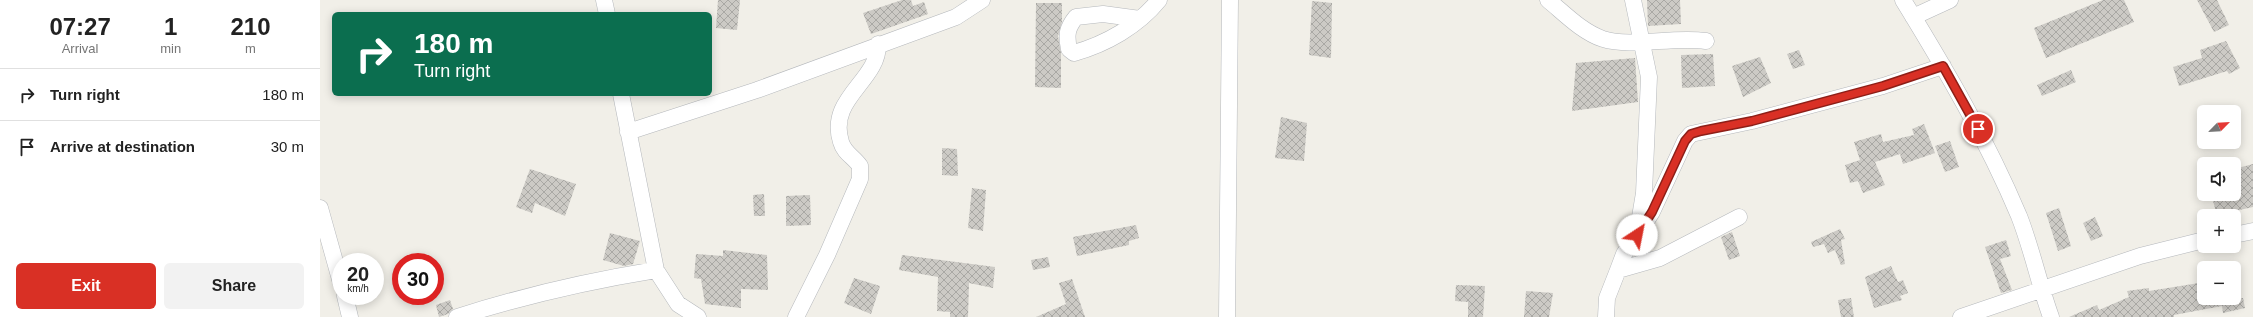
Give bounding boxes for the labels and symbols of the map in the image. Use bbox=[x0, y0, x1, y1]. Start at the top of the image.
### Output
north arrow bbox=[2197, 105, 2241, 149]
pin bbox=[1961, 112, 1995, 146]
position arrow bbox=[1616, 214, 1658, 256]
speed limit sign: 30 bbox=[392, 253, 444, 305]

